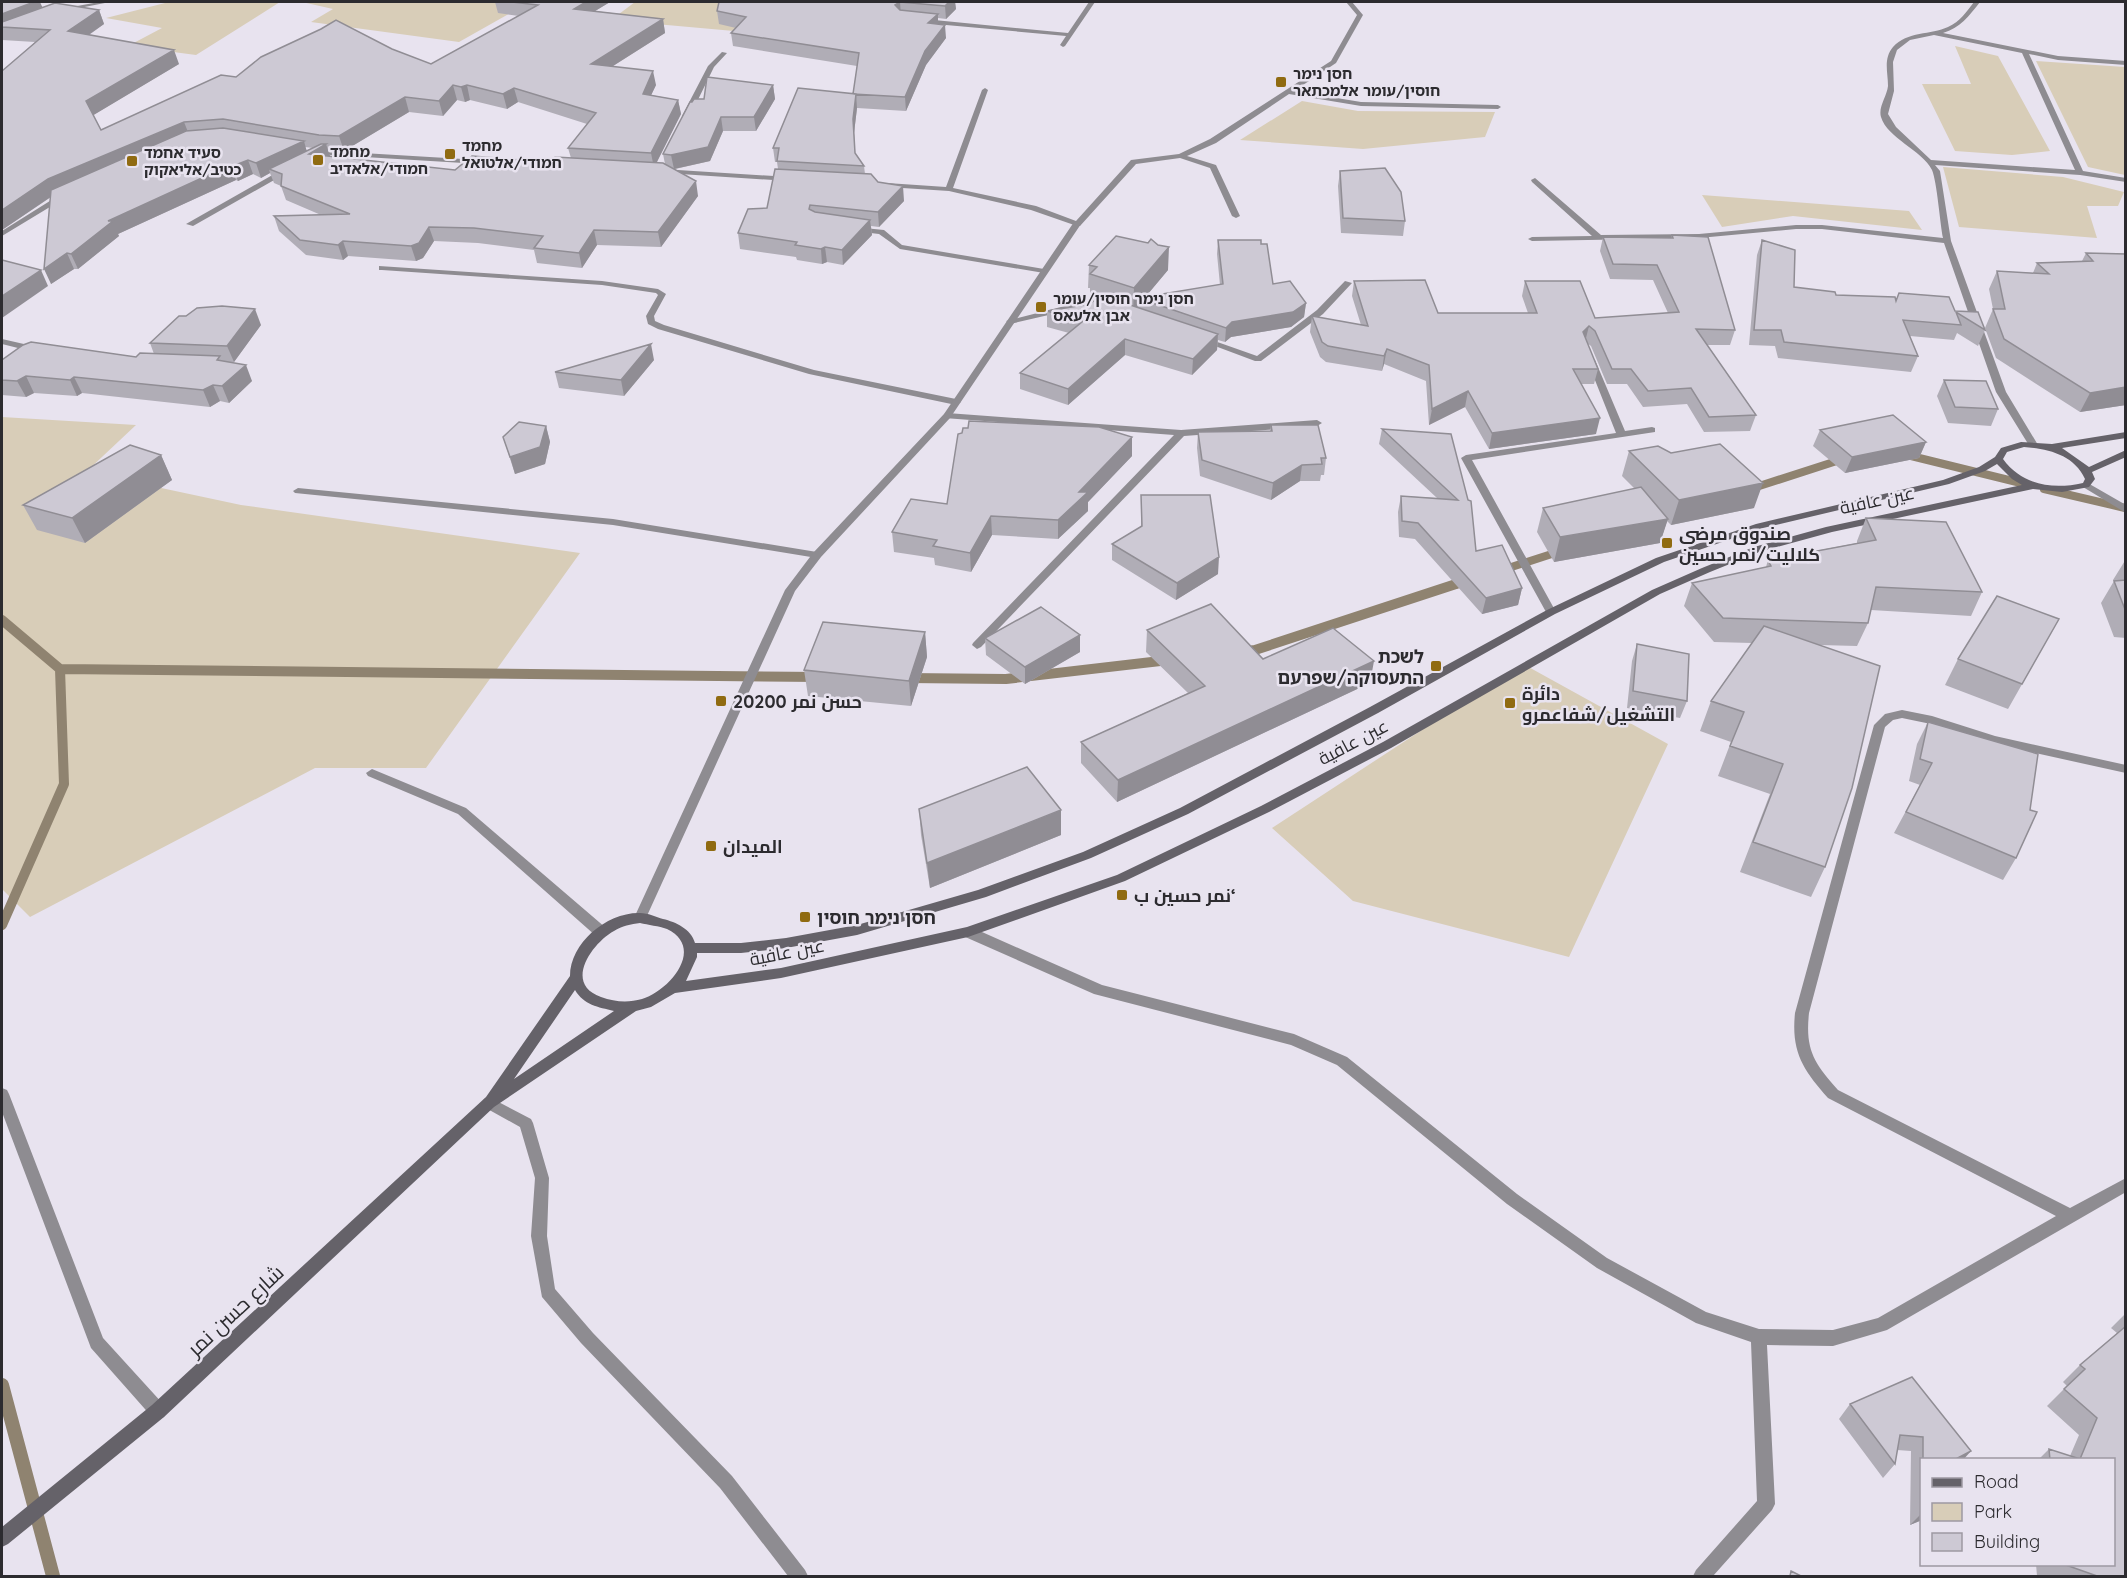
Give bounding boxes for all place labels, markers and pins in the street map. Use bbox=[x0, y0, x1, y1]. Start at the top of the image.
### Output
place label: חסן נימר חוסין/עומר אלמכתאר bbox=[1293, 64, 1440, 100]
marker: חסן נימר חוסין/עומר אלמכתאר bbox=[1274, 75, 1288, 89]
place label: מחמד חמודי/אלטואל bbox=[462, 136, 562, 172]
place label: מחמד חמודי/אלאדיב bbox=[330, 142, 428, 178]
place label: סעיד אחמד כטיב/אליאקוק bbox=[144, 143, 241, 179]
marker: מחמד חמודי/אלטואל bbox=[443, 147, 457, 161]
marker: מחמד חמודי/אלאדיב bbox=[311, 153, 325, 167]
marker: סעיד אחמד כטיב/אליאקוק bbox=[125, 154, 139, 168]
place label: חסן נימר חוסין/עומר אבן אלעאס bbox=[1053, 289, 1194, 325]
marker: חסן נימר חוסין/עומר אבן אלעאס bbox=[1034, 300, 1048, 314]
place label: صندوق مرضى كلاليت/نمر حسين bbox=[1679, 522, 1820, 566]
marker: صندوق مرضى كلاليت/نمر حسين bbox=[1660, 536, 1674, 550]
place label: לשכת התעסוקה/שפרעם bbox=[1278, 645, 1424, 689]
marker: לשכת התעסוקה/שפרעם bbox=[1429, 659, 1443, 673]
place label: دائرة التشغيل/شفاعمرو bbox=[1522, 682, 1675, 726]
place label: حسن نمر 20200 bbox=[733, 690, 862, 713]
marker: حسن نمر 20200 bbox=[714, 694, 728, 708]
marker: دائرة التشغيل/شفاعمرو bbox=[1503, 696, 1517, 710]
place label: الميدان bbox=[723, 835, 783, 858]
marker: الميدان bbox=[704, 839, 718, 853]
place label: نمر حسين ب‘ bbox=[1134, 884, 1236, 907]
marker: نمر حسين ب‘ bbox=[1115, 888, 1129, 902]
place label: חסן נימר חוסין bbox=[817, 906, 936, 929]
marker: חסן נימר חוסין bbox=[798, 910, 812, 924]

